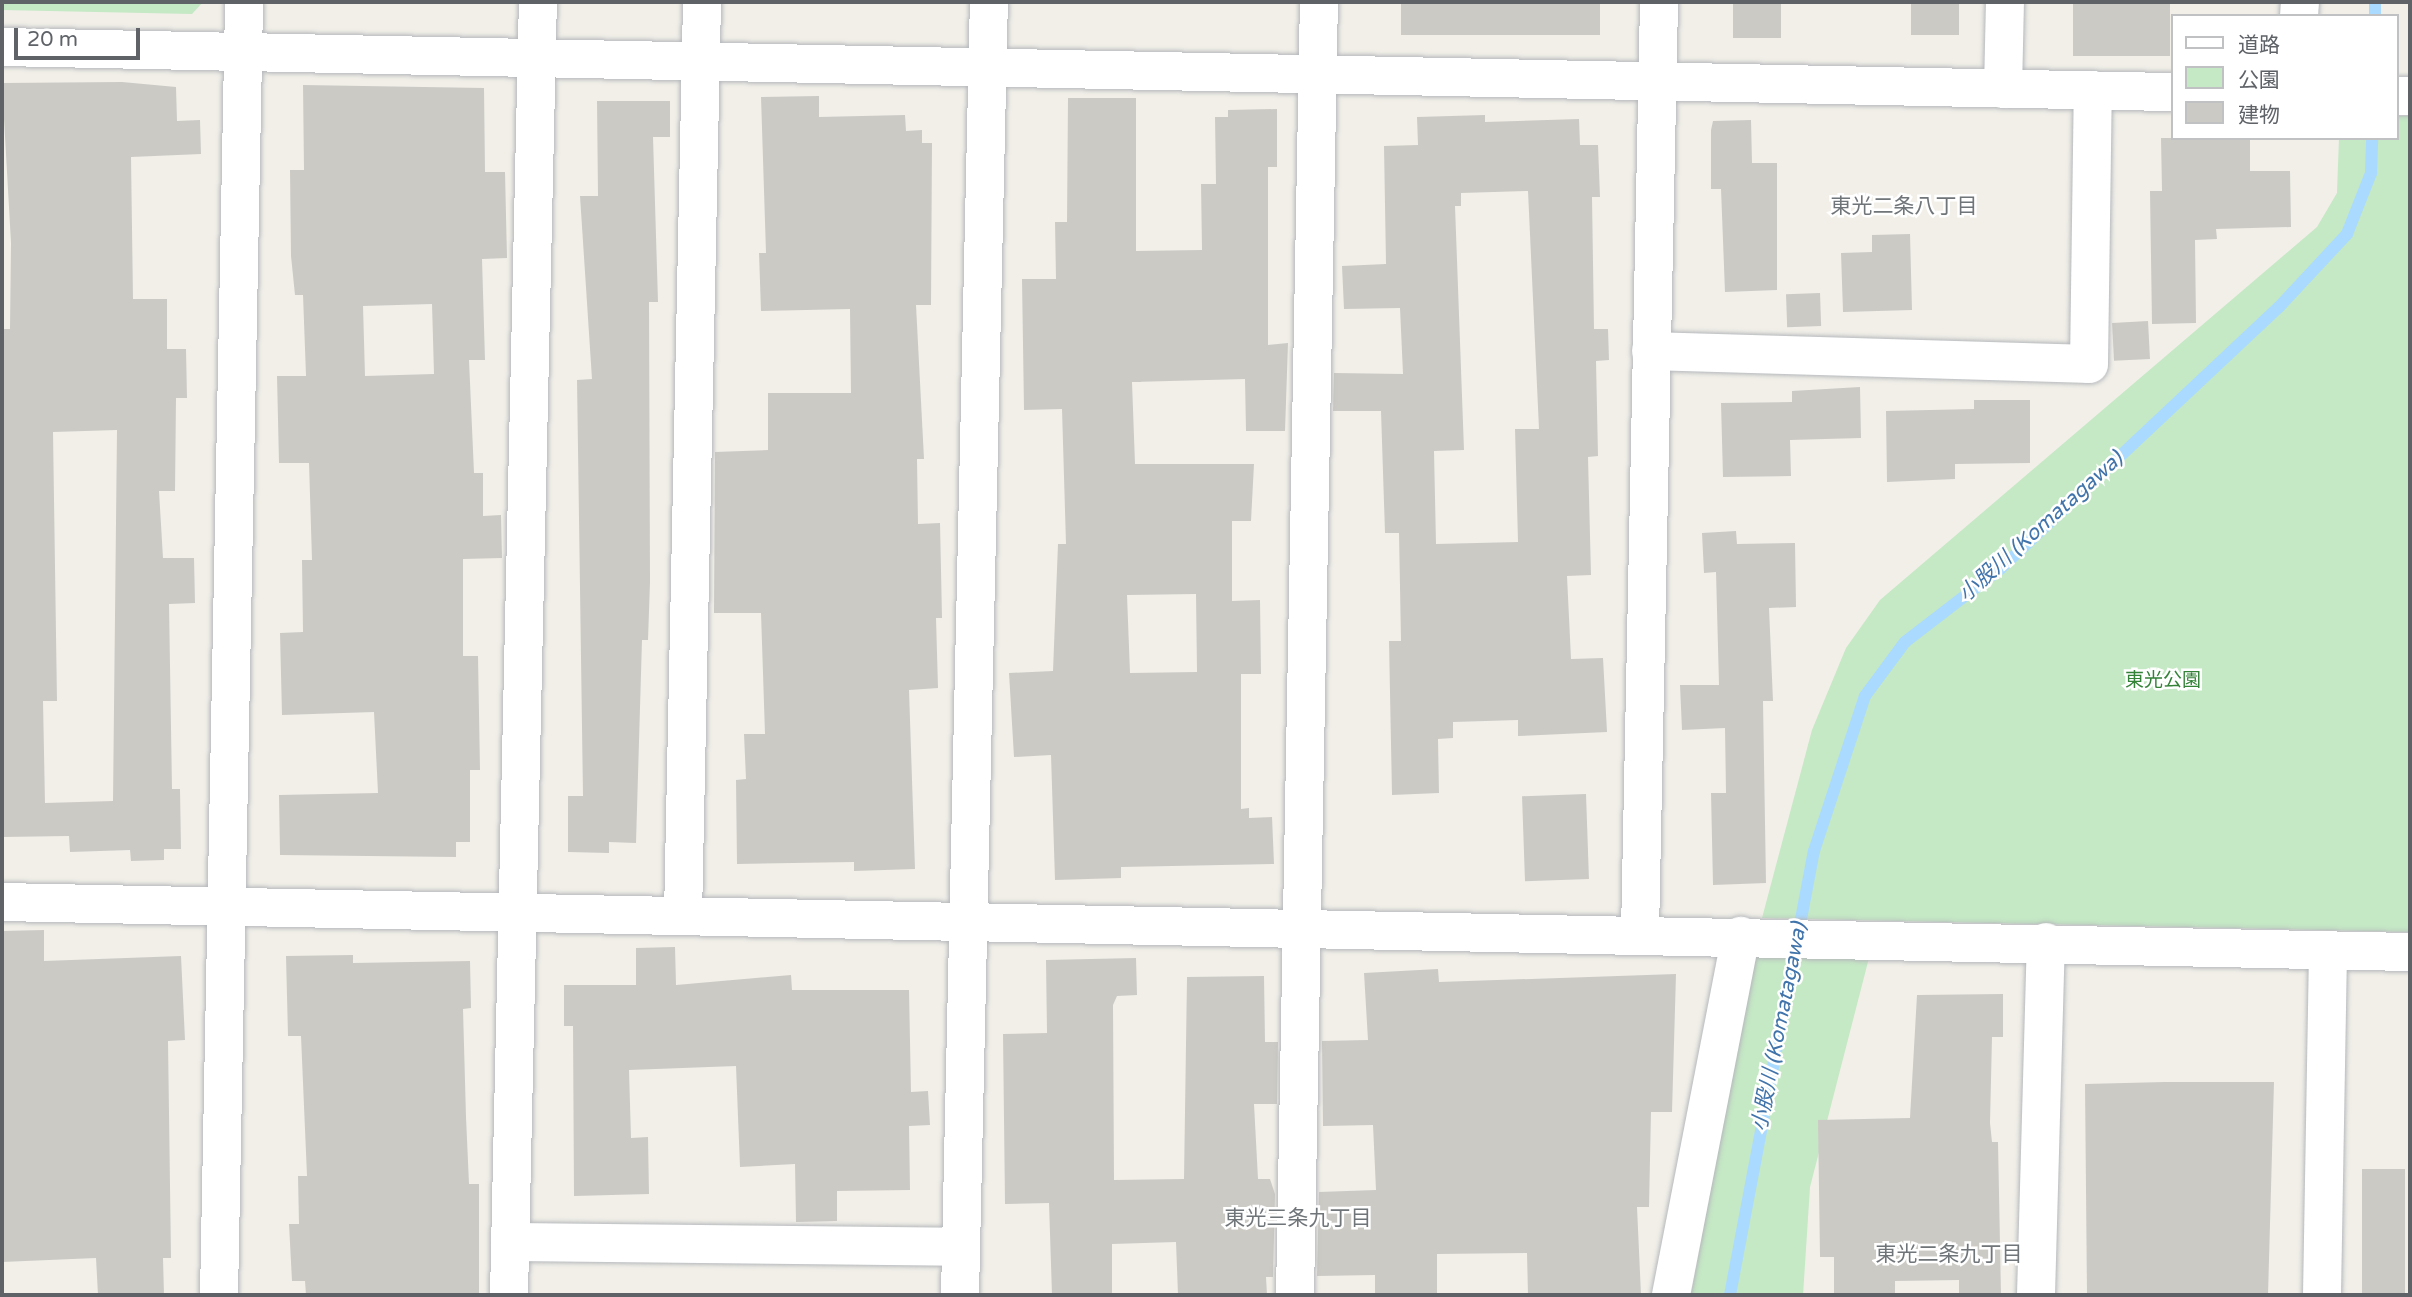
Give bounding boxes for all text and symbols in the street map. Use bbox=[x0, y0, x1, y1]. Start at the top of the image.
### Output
scale bar bbox=[18, 14, 144, 58]
legend bbox=[2170, 14, 2398, 140]
text: 20 m bbox=[27, 27, 78, 52]
text: 道路 bbox=[2238, 33, 2280, 58]
text: 公園 bbox=[2238, 68, 2280, 93]
text: 建物 bbox=[2238, 103, 2280, 128]
district label: 東光二条八丁目 bbox=[1831, 194, 1977, 220]
water label: 小股川 (Komatagawa) bbox=[1954, 447, 2128, 607]
park label: 東光公園 bbox=[2125, 670, 2201, 692]
water label: 小股川 (Komatagawa) bbox=[1747, 920, 1813, 1134]
district label: 東光三条九丁目 bbox=[1225, 1206, 1371, 1232]
district label: 東光二条九丁目 bbox=[1876, 1242, 2022, 1268]

